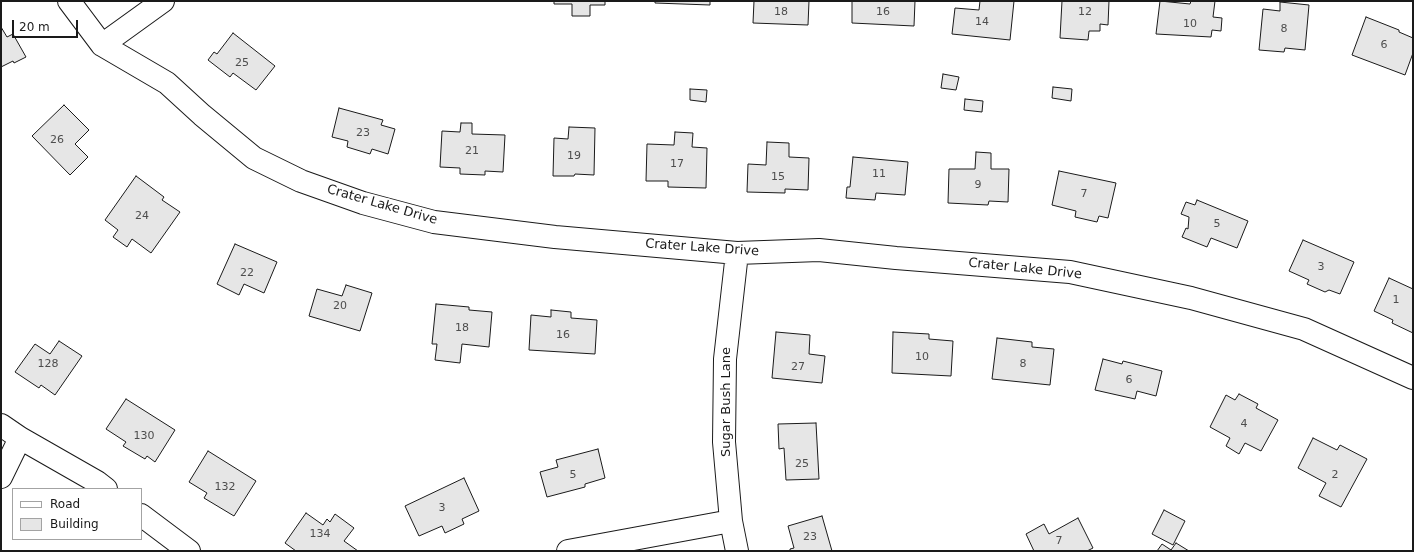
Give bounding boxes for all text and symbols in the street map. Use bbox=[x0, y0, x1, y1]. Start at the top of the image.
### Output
house number: 18 bbox=[774, 5, 788, 19]
house number: 16 bbox=[876, 5, 890, 19]
house number: 12 bbox=[1078, 5, 1092, 19]
scale bar bbox=[14, 12, 80, 38]
house number: 14 bbox=[975, 15, 989, 29]
house number: 10 bbox=[1183, 17, 1197, 31]
text: 20 m bbox=[19, 20, 50, 34]
house number: 8 bbox=[1281, 22, 1287, 36]
house number: 6 bbox=[1381, 38, 1387, 52]
house number: 25 bbox=[235, 56, 249, 70]
house number: 23 bbox=[356, 126, 370, 140]
house number: 26 bbox=[50, 133, 64, 147]
house number: 21 bbox=[465, 144, 479, 158]
house number: 19 bbox=[567, 149, 581, 163]
house number: 17 bbox=[670, 157, 684, 171]
house number: 11 bbox=[872, 167, 886, 181]
house number: 15 bbox=[771, 170, 785, 184]
house number: 9 bbox=[975, 178, 981, 192]
street label: Crater Lake Drive bbox=[325, 182, 439, 228]
house number: 7 bbox=[1081, 187, 1087, 201]
house number: 24 bbox=[135, 209, 149, 223]
house number: 5 bbox=[1214, 217, 1220, 231]
street label: Crater Lake Drive bbox=[645, 236, 759, 260]
street label: Crater Lake Drive bbox=[967, 255, 1083, 283]
house number: 3 bbox=[1318, 260, 1324, 274]
house number: 22 bbox=[240, 266, 254, 280]
house number: 1 bbox=[1393, 293, 1399, 307]
house number: 20 bbox=[333, 299, 347, 313]
house number: 18 bbox=[455, 321, 469, 335]
house number: 16 bbox=[556, 328, 570, 342]
street label: Sugar Bush Lane bbox=[719, 347, 735, 457]
house number: 10 bbox=[915, 350, 929, 364]
house number: 128 bbox=[38, 357, 58, 371]
house number: 8 bbox=[1020, 357, 1026, 371]
house number: 27 bbox=[791, 360, 805, 374]
house number: 6 bbox=[1126, 373, 1132, 387]
house number: 4 bbox=[1241, 417, 1247, 431]
house number: 130 bbox=[134, 429, 154, 443]
house number: 25 bbox=[795, 457, 809, 471]
house number: 5 bbox=[570, 468, 576, 482]
house number: 2 bbox=[1332, 468, 1338, 482]
house number: 132 bbox=[215, 480, 235, 494]
legend bbox=[12, 488, 142, 540]
text: Road bbox=[50, 497, 80, 511]
house number: 3 bbox=[439, 501, 445, 515]
text: Building bbox=[50, 517, 99, 531]
house number: 134 bbox=[310, 527, 330, 541]
house number: 23 bbox=[803, 530, 817, 544]
house number: 7 bbox=[1056, 534, 1062, 548]

